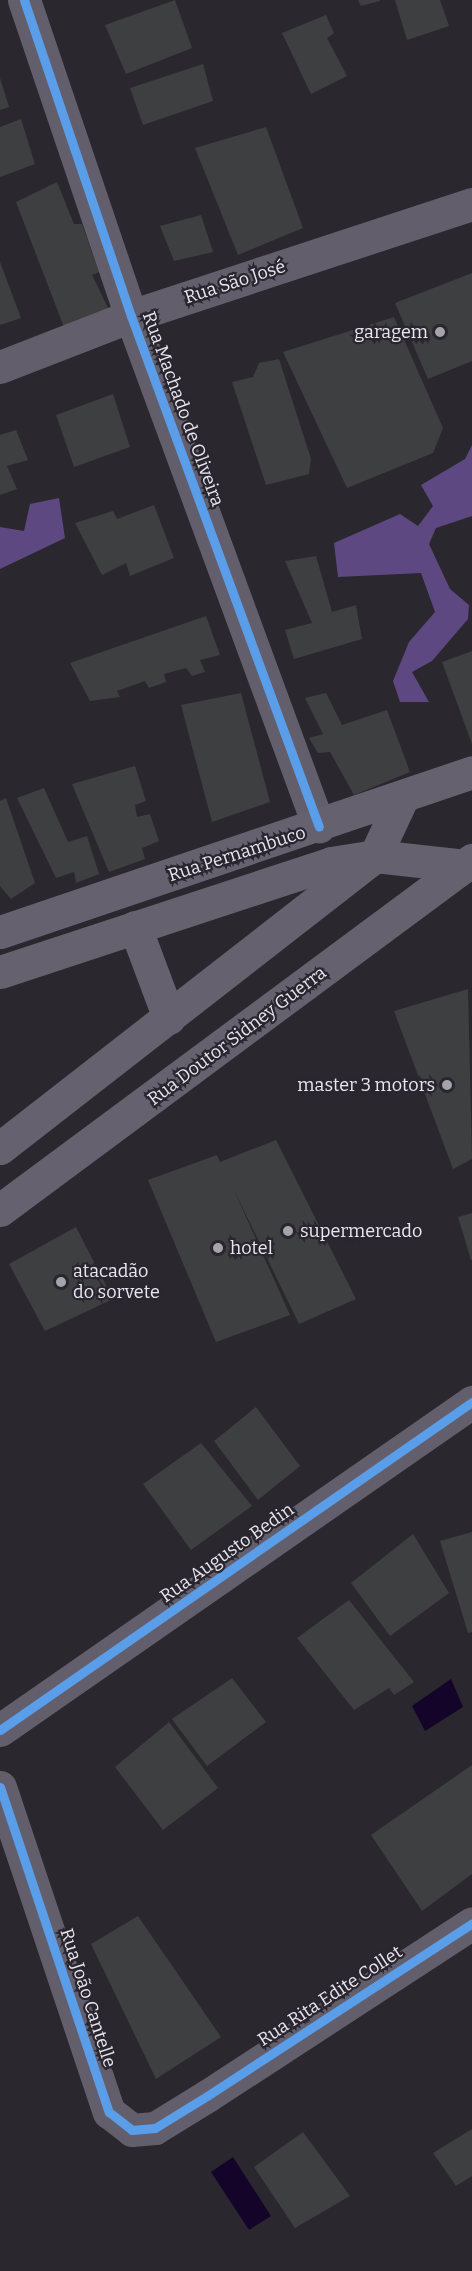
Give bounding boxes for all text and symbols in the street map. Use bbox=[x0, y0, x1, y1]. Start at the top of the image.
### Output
street label: Rua São José bbox=[182, 256, 288, 308]
street label: Rua Machado de Oliveira bbox=[138, 309, 228, 509]
place label: garagem bbox=[354, 321, 428, 343]
marker: garagem bbox=[433, 325, 447, 339]
street label: Rua Pernambuco bbox=[165, 822, 309, 886]
street label: Rua Doutor Sidney Guerra bbox=[143, 962, 331, 1110]
place label: master 3 motors bbox=[297, 1074, 435, 1096]
marker: master 3 motors bbox=[440, 1078, 454, 1092]
place label: supermercado bbox=[300, 1220, 422, 1242]
marker: supermercado bbox=[281, 1224, 295, 1238]
place label: hotel bbox=[230, 1237, 273, 1259]
marker: hotel bbox=[211, 1241, 225, 1255]
place label: atacadão do sorvete bbox=[73, 1261, 160, 1304]
marker: atacadão do sorvete bbox=[54, 1275, 68, 1289]
street label: Rua Augusto Bedin bbox=[156, 1499, 298, 1607]
street label: Rua João Cantelle bbox=[55, 1926, 121, 2070]
street label: Rua Rita Edite Collet bbox=[254, 1941, 406, 2051]

